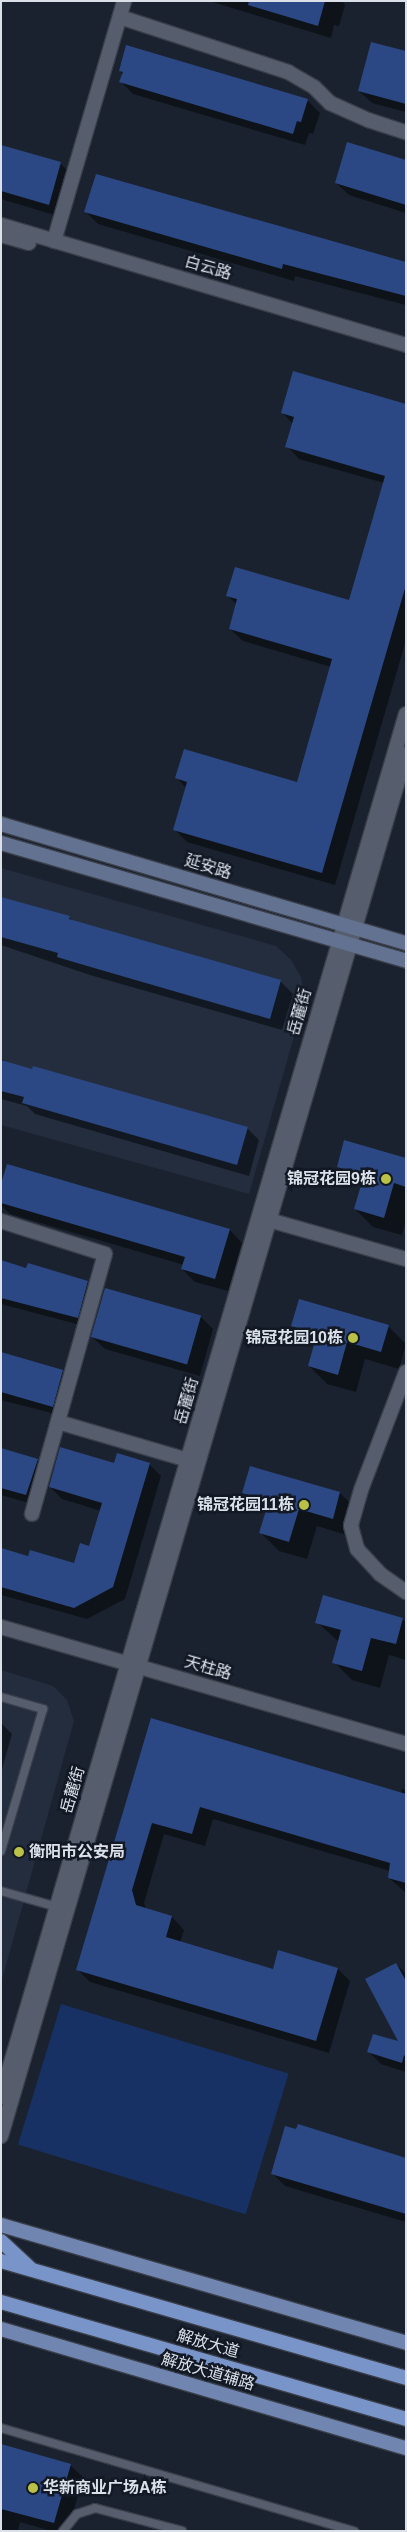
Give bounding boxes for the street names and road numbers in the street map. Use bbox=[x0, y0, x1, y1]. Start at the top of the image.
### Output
street label: 白云路 bbox=[182, 252, 234, 284]
street label: 延安路 bbox=[182, 851, 234, 883]
street label: 岳麓街 bbox=[284, 986, 316, 1038]
street label: 岳麓街 bbox=[171, 1375, 203, 1427]
street label: 天柱路 bbox=[182, 1652, 234, 1684]
street label: 岳麓街 bbox=[57, 1764, 89, 1816]
street label: 解放大道 bbox=[175, 2326, 241, 2362]
street label: 解放大道辅路 bbox=[159, 2350, 257, 2394]

